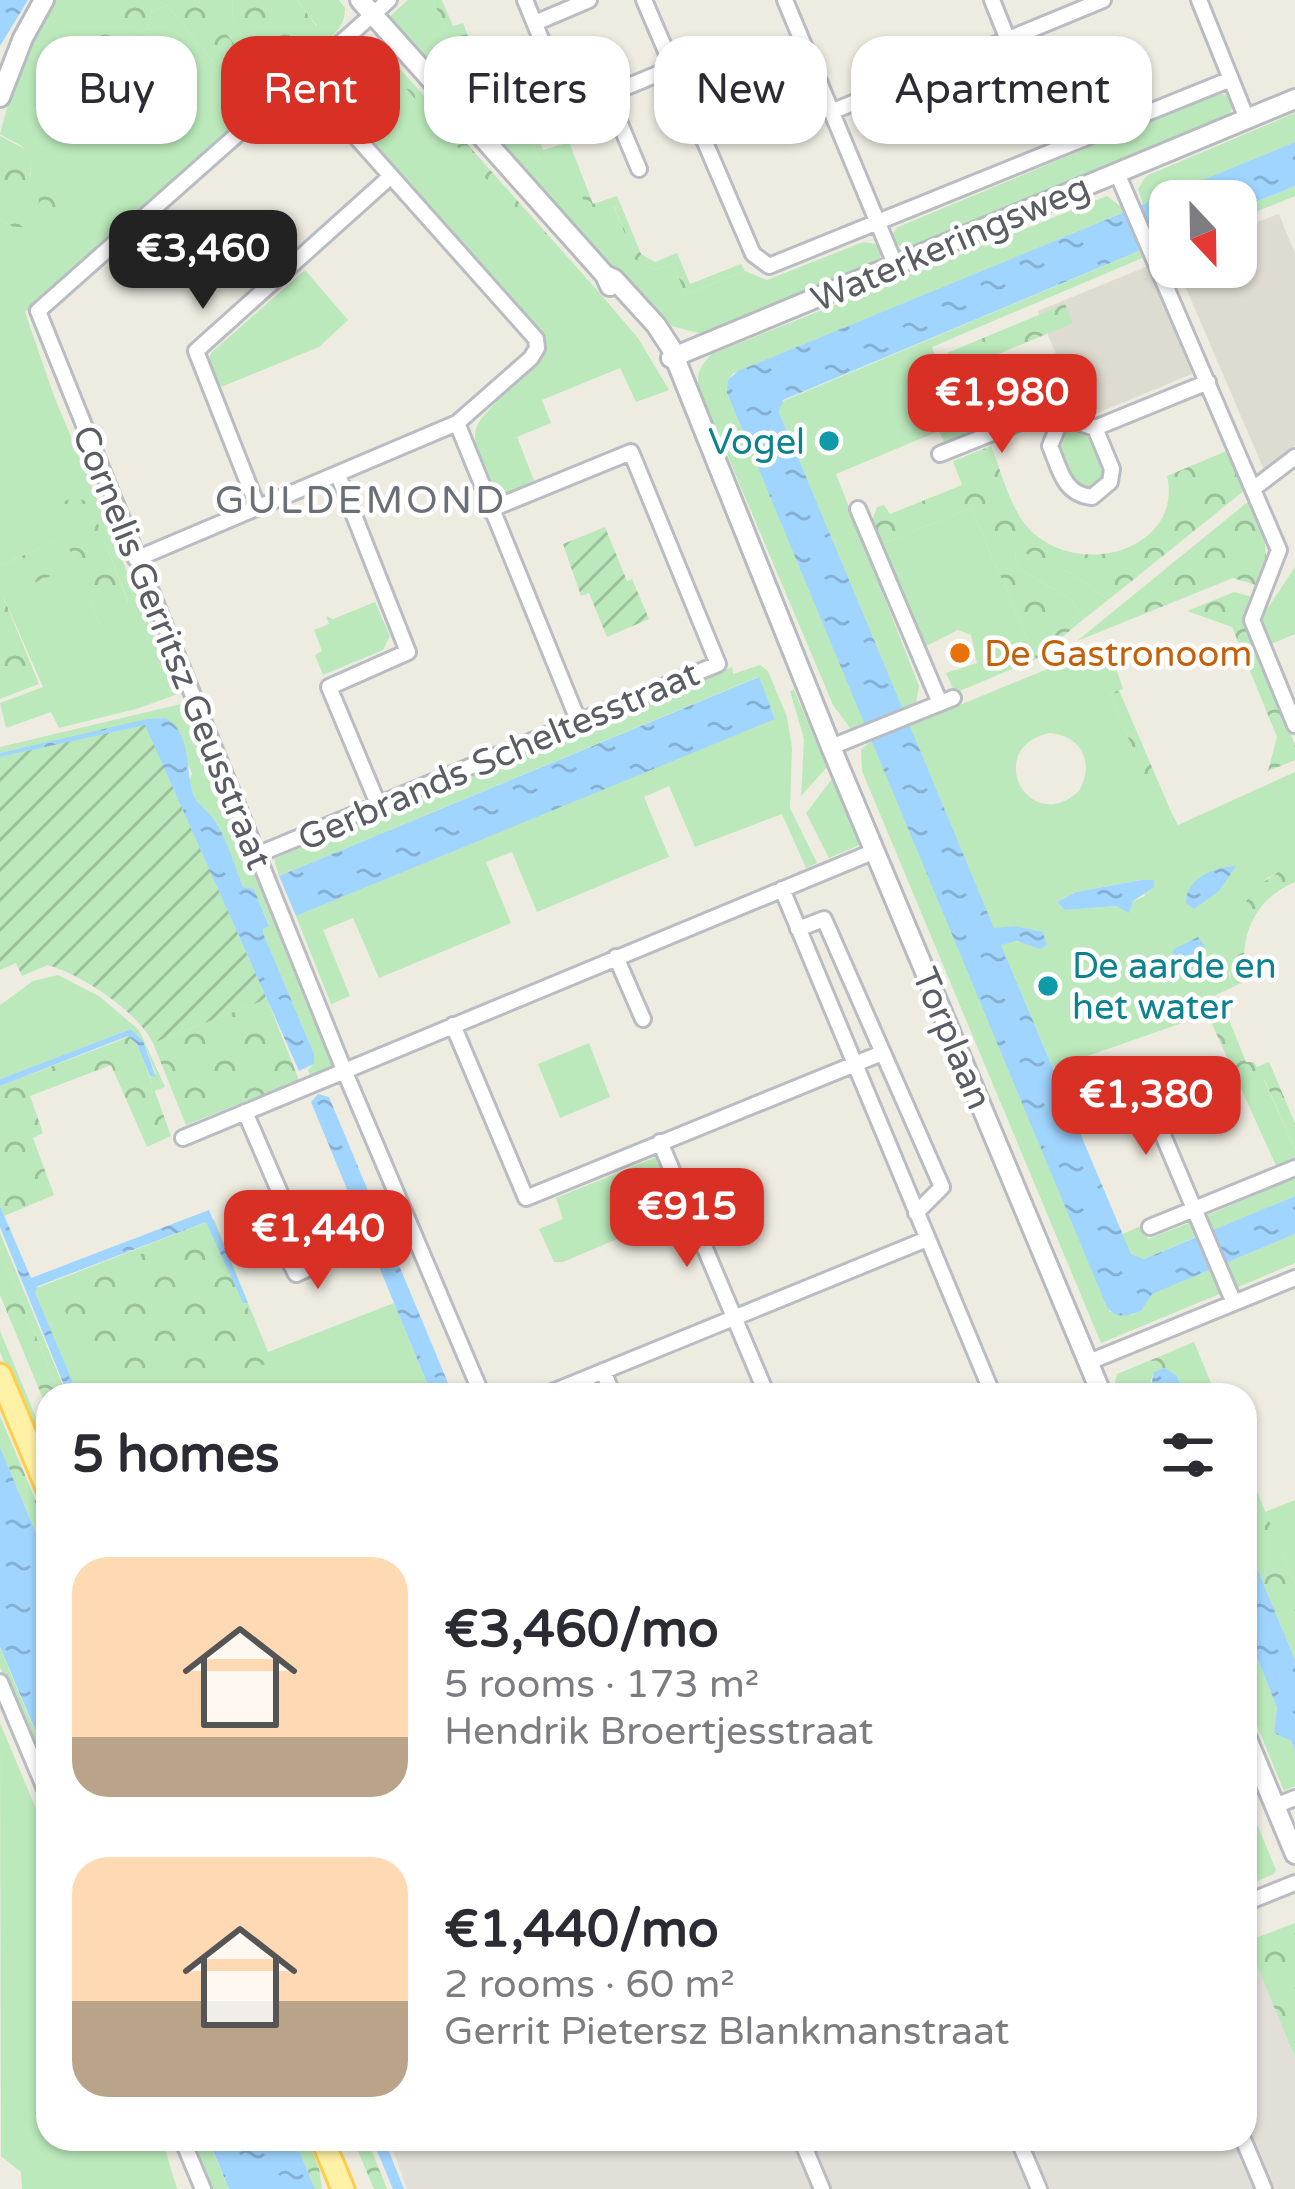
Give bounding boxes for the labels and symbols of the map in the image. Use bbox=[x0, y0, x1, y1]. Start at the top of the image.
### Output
street label: Waterkeringsweg bbox=[805, 165, 1096, 321]
north arrow bbox=[1149, 180, 1257, 288]
pin: €3,460 bbox=[105, 210, 301, 312]
pin: €1,980 bbox=[904, 354, 1100, 456]
street label: Cornelis Gerritsz Geusstraat bbox=[63, 419, 280, 876]
place label: Vogel bbox=[708, 421, 805, 464]
marker: Vogel bbox=[816, 428, 842, 454]
district label: GULDEMOND bbox=[215, 477, 507, 524]
place label: De Gastronoom bbox=[984, 633, 1252, 676]
marker: De Gastronoom bbox=[947, 640, 973, 666]
street label: Gerbrands Scheltesstraat bbox=[292, 652, 706, 861]
place label: De aarde en het water bbox=[1072, 945, 1277, 1029]
street label: Torplaan bbox=[903, 961, 1001, 1116]
marker: De aarde en het water bbox=[1035, 973, 1061, 999]
pin: €1,380 bbox=[1048, 1056, 1244, 1158]
pin: €915 bbox=[616, 1168, 758, 1270]
pin: €1,440 bbox=[220, 1190, 416, 1292]

